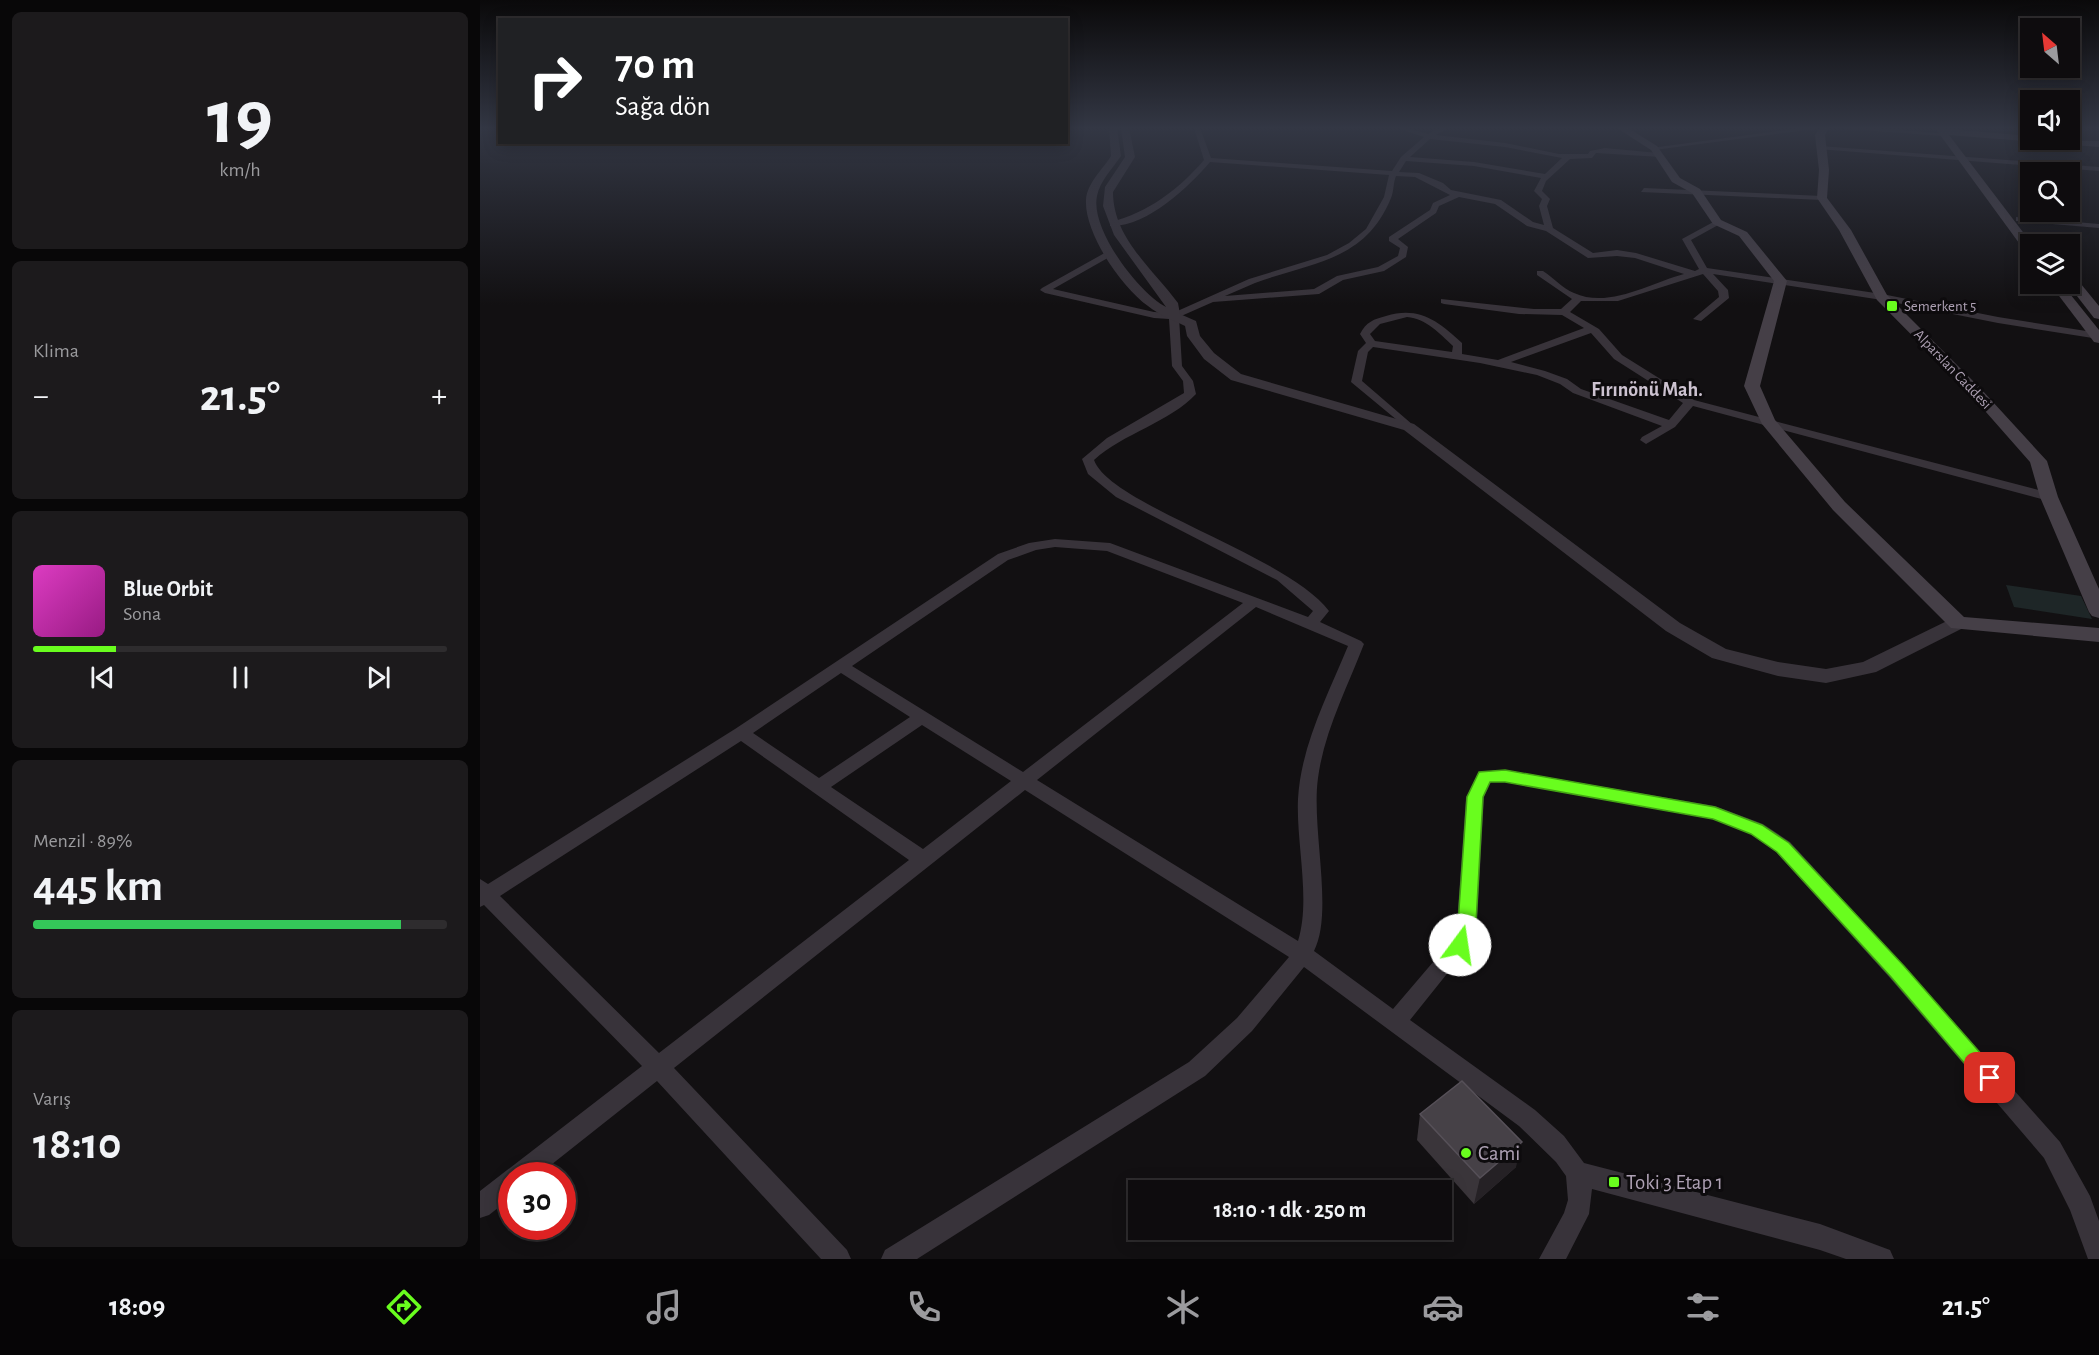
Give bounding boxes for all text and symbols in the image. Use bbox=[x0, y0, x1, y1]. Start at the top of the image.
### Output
north arrow bbox=[2020, 18, 2080, 78]
map controls bbox=[2020, 18, 2080, 294]
icon: right bbox=[516, 42, 594, 120]
text: 70 m bbox=[615, 44, 695, 86]
text: 19 bbox=[207, 80, 273, 158]
button: sound bbox=[2020, 90, 2080, 150]
text: Sağa dön bbox=[615, 93, 710, 120]
text: km/h bbox=[219, 160, 261, 180]
button: search bbox=[2020, 162, 2080, 222]
button: layers bbox=[2020, 234, 2080, 294]
marker: Semerkent 5 bbox=[1885, 299, 1899, 313]
place label: Semerkent 5 bbox=[1904, 299, 1976, 314]
street label: Alparslan Caddesi bbox=[1911, 327, 1994, 412]
text: Klima bbox=[33, 341, 79, 361]
text: 21.5° bbox=[200, 374, 280, 419]
text: − bbox=[33, 380, 49, 413]
text: + bbox=[431, 380, 447, 413]
district label: Fırınönü Mah. bbox=[1591, 380, 1703, 400]
text: Blue Orbit bbox=[123, 578, 213, 600]
text: Sona bbox=[123, 604, 161, 624]
icon: previous bbox=[86, 661, 119, 694]
icon: pause bbox=[224, 661, 257, 694]
icon: next bbox=[362, 661, 395, 694]
text: Menzil · 89% bbox=[33, 831, 132, 851]
text: 445 km bbox=[33, 864, 163, 909]
position arrow bbox=[1428, 913, 1492, 977]
pin bbox=[1964, 1052, 2015, 1103]
icon: arrive bbox=[1973, 1061, 2006, 1094]
text: Varış bbox=[33, 1089, 71, 1109]
text: 18:10 bbox=[33, 1122, 121, 1167]
place label: Cami bbox=[1478, 1143, 1520, 1164]
marker: Cami bbox=[1459, 1146, 1473, 1160]
speed limit sign: 30 bbox=[498, 1162, 576, 1240]
place label: Toki 3 Etap 1 bbox=[1626, 1172, 1723, 1193]
marker: Toki 3 Etap 1 bbox=[1607, 1175, 1621, 1189]
text: 18:10 · 1 dk · 250 m bbox=[1214, 1199, 1366, 1221]
icon: directions bbox=[383, 1286, 425, 1328]
icon: music bbox=[643, 1286, 685, 1328]
icon: phone bbox=[903, 1286, 945, 1328]
icon: climate bbox=[1162, 1286, 1204, 1328]
icon: car bbox=[1422, 1286, 1464, 1328]
icon: filters bbox=[1682, 1286, 1724, 1328]
text: 18:09 bbox=[109, 1293, 165, 1320]
text: 21.5° bbox=[1942, 1293, 1990, 1320]

